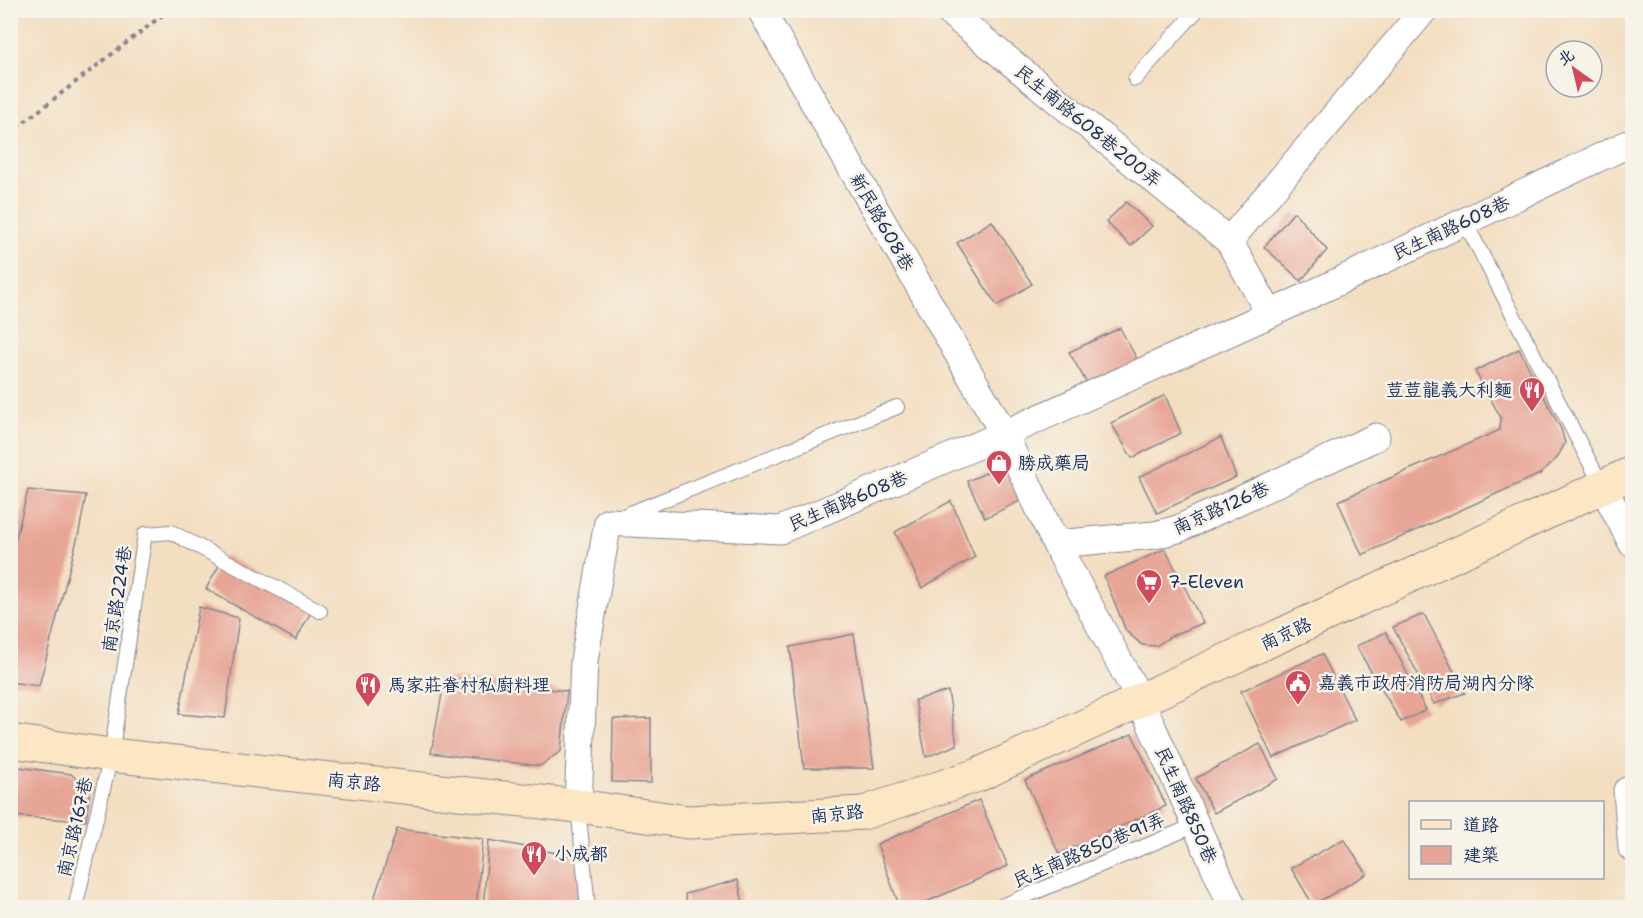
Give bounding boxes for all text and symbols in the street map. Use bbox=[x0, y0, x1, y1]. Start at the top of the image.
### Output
north arrow bbox=[1544, 39, 1604, 99]
text: 北 bbox=[1553, 44, 1578, 70]
street label: 民生南路608巷200弄 bbox=[1010, 59, 1166, 193]
street label: 新民路608巷 bbox=[844, 169, 920, 275]
street label: 民生南路608巷 bbox=[1388, 190, 1514, 266]
restaurant icon: 荳荳龍義大利麵 bbox=[1517, 375, 1547, 413]
place label: 荳荳龍義大利麵 bbox=[1386, 378, 1512, 402]
shop icon: 勝成藥局 bbox=[984, 448, 1014, 486]
place label: 勝成藥局 bbox=[1018, 451, 1090, 475]
street label: 民生南路608巷 bbox=[785, 465, 911, 537]
street label: 南京路126巷 bbox=[1169, 476, 1273, 540]
street label: 南京路224巷 bbox=[97, 544, 137, 654]
supermarket icon: 7-Eleven bbox=[1134, 567, 1164, 605]
place label: 7-Eleven bbox=[1168, 570, 1244, 594]
street label: 南京路 bbox=[1256, 612, 1316, 656]
public building icon: 嘉義市政府消防局湖內分隊 bbox=[1283, 668, 1313, 706]
restaurant icon: 馬家莊眷村私廚料理 bbox=[353, 670, 383, 708]
place label: 嘉義市政府消防局湖內分隊 bbox=[1318, 671, 1534, 695]
place label: 馬家莊眷村私廚料理 bbox=[388, 673, 550, 697]
street label: 民生南路850巷 bbox=[1149, 743, 1223, 867]
street label: 南京路 bbox=[326, 767, 382, 797]
street label: 南京路167巷 bbox=[52, 775, 98, 879]
street label: 南京路 bbox=[809, 799, 865, 829]
legend bbox=[1409, 801, 1604, 879]
street label: 民生南路850巷91弄 bbox=[1009, 807, 1169, 893]
text: 道路 bbox=[1463, 813, 1499, 837]
restaurant icon: 小成都 bbox=[519, 839, 549, 877]
place label: 小成都 bbox=[554, 842, 608, 866]
text: 建築 bbox=[1463, 843, 1499, 867]

